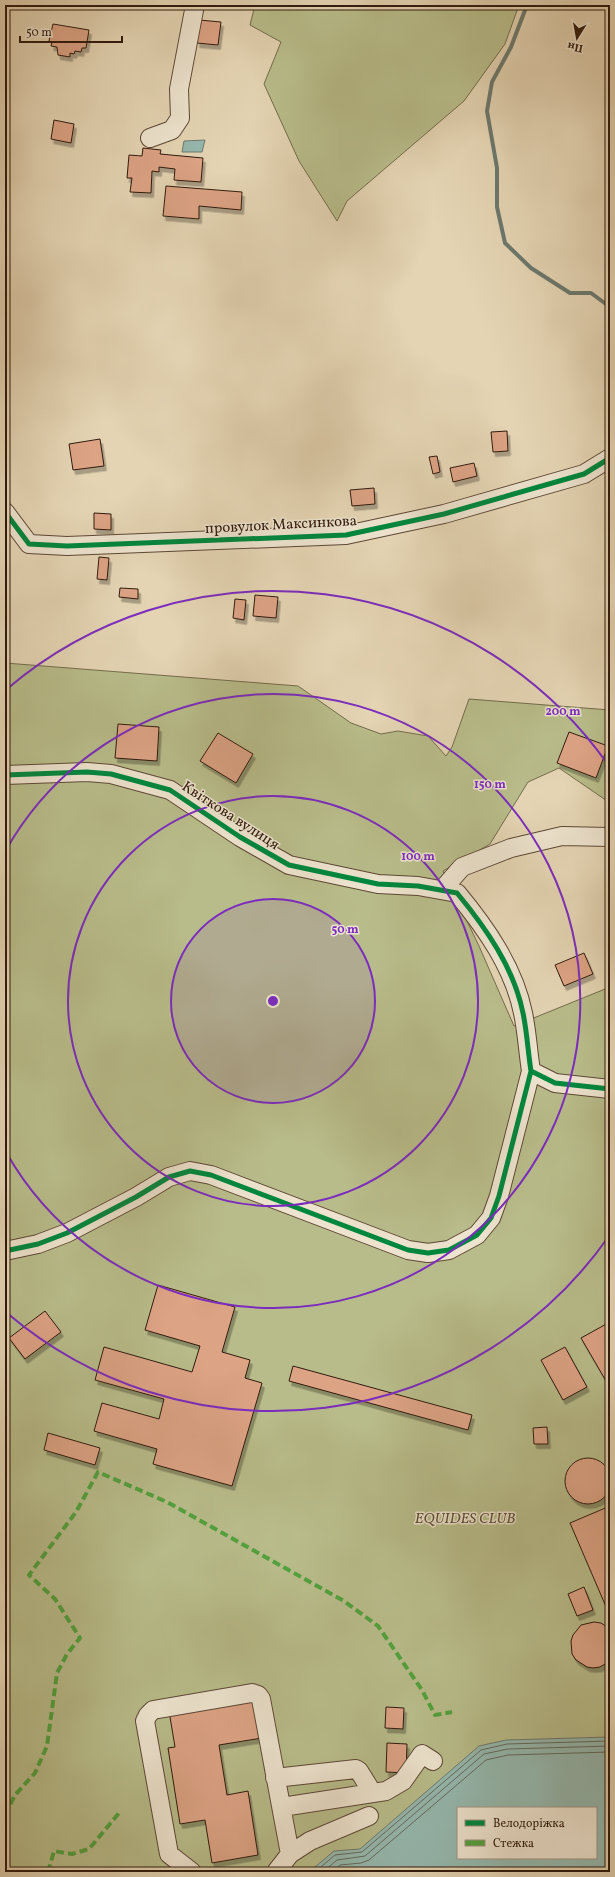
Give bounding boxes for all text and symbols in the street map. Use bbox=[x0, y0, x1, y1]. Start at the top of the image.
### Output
scale bar bbox=[20, 18, 122, 44]
north arrow bbox=[557, 18, 597, 58]
text: 50 m bbox=[26, 25, 52, 41]
text: Пн bbox=[566, 37, 584, 55]
street label: провулок Максинкова bbox=[205, 511, 358, 540]
text: 200 m bbox=[545, 704, 581, 720]
street label: Квіткова вулиця bbox=[177, 777, 283, 856]
text: 150 m bbox=[474, 777, 506, 793]
text: 100 m bbox=[401, 849, 435, 865]
text: 50 m bbox=[331, 922, 359, 938]
centre of rings bbox=[266, 994, 280, 1008]
park label: EQUIDES CLUB bbox=[415, 1509, 515, 1530]
legend bbox=[457, 1807, 597, 1859]
text: Велодоріжка bbox=[493, 1816, 565, 1832]
text: Стежка bbox=[493, 1836, 534, 1852]

